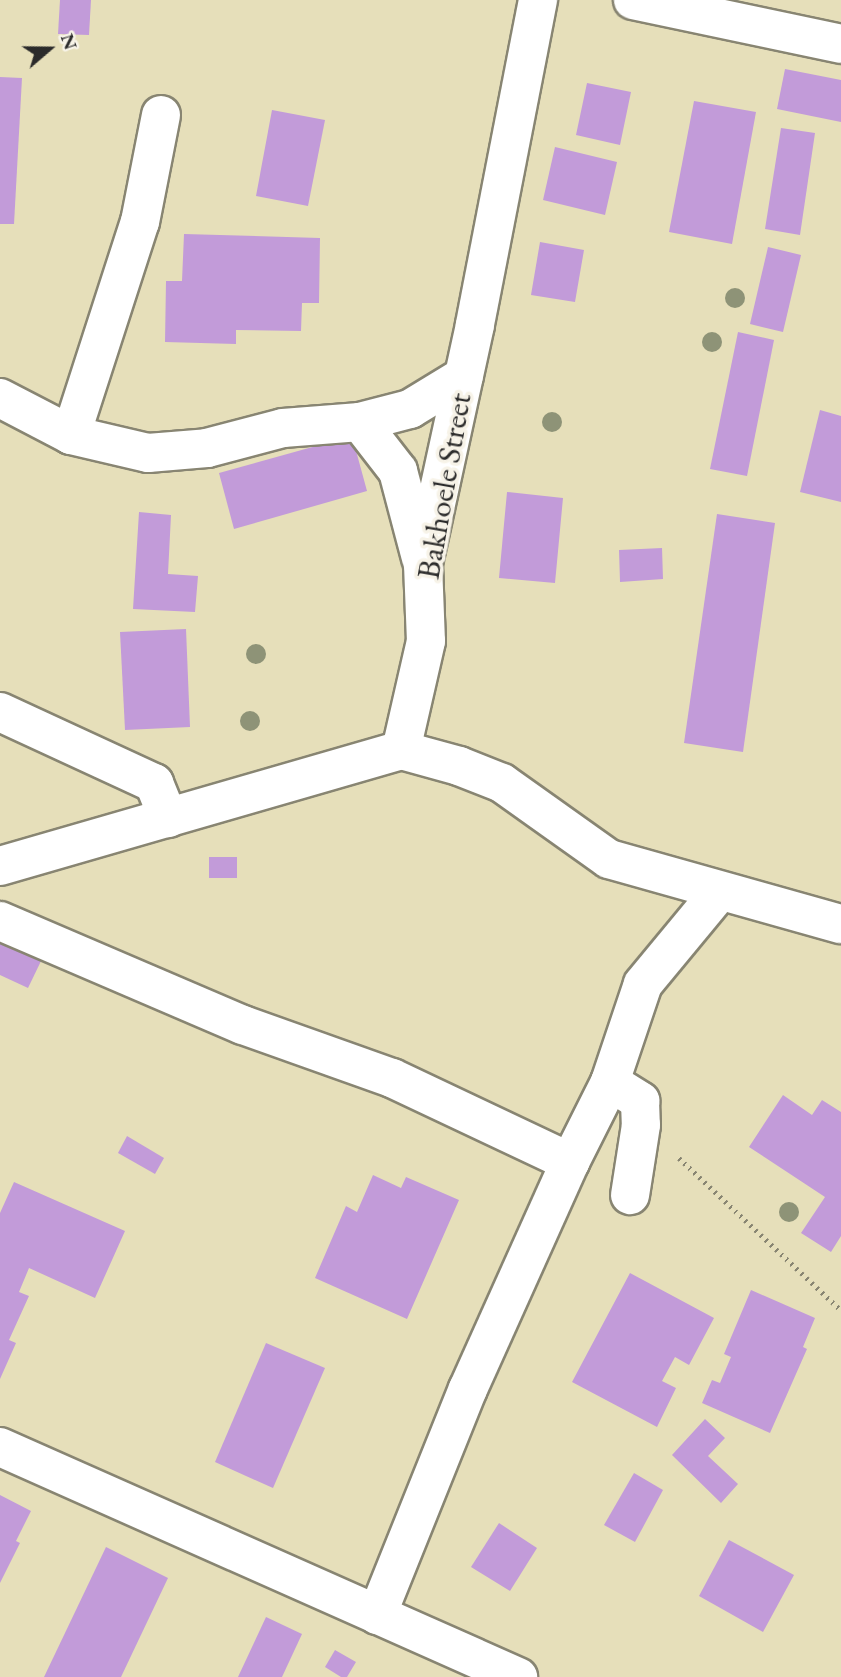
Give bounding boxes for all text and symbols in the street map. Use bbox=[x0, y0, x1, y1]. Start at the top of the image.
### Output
north arrow bbox=[14, 14, 84, 84]
text: N bbox=[55, 30, 84, 53]
street label: Bakhoele Street bbox=[409, 390, 479, 582]

